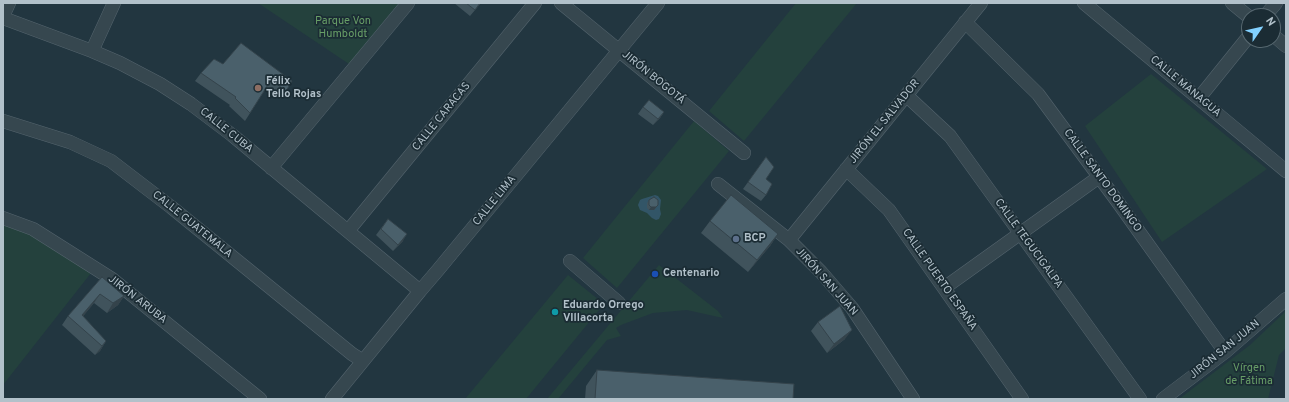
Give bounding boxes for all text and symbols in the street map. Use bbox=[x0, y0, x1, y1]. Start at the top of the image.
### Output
north arrow bbox=[1241, 8, 1281, 48]
park label: Parque Von Humboldt bbox=[315, 15, 371, 41]
text: N bbox=[1262, 15, 1278, 29]
street label: JIRÓN BOGOTÁ bbox=[619, 48, 687, 108]
street label: CALLE MANAGUA bbox=[1147, 54, 1223, 120]
place label: Félix Tello Rojas bbox=[266, 75, 321, 101]
street label: JIRÓN EL SALVADOR bbox=[847, 77, 923, 167]
street label: CALLE CARACAS bbox=[410, 80, 474, 154]
marker: Félix Tello Rojas bbox=[253, 83, 263, 93]
street label: CALLE CUBA bbox=[197, 106, 255, 156]
street label: CALLE SANTO DOMINGO bbox=[1060, 127, 1144, 235]
street label: CALLE LIMA bbox=[471, 173, 519, 229]
street label: CALLE GUATEMALA bbox=[149, 189, 235, 261]
street label: CALLE TEGUCIGALPA bbox=[991, 197, 1065, 291]
street label: CALLE PUERTO ESPAÑA bbox=[899, 227, 979, 333]
place label: BCP bbox=[744, 232, 765, 246]
marker: BCP bbox=[731, 234, 741, 244]
street label: JIRÓN SAN JUAN bbox=[792, 245, 860, 319]
place label: Centenario bbox=[663, 267, 720, 281]
marker: Centenario bbox=[650, 269, 660, 279]
street label: JIRÓN ARUBA bbox=[105, 273, 169, 327]
place label: Eduardo Orrego VIllacorta bbox=[563, 299, 644, 325]
marker: Eduardo Orrego VIllacorta bbox=[550, 307, 560, 317]
street label: JIRÓN SAN JUAN bbox=[1187, 318, 1263, 382]
park label: Vírgen de Fátima bbox=[1225, 362, 1273, 388]

